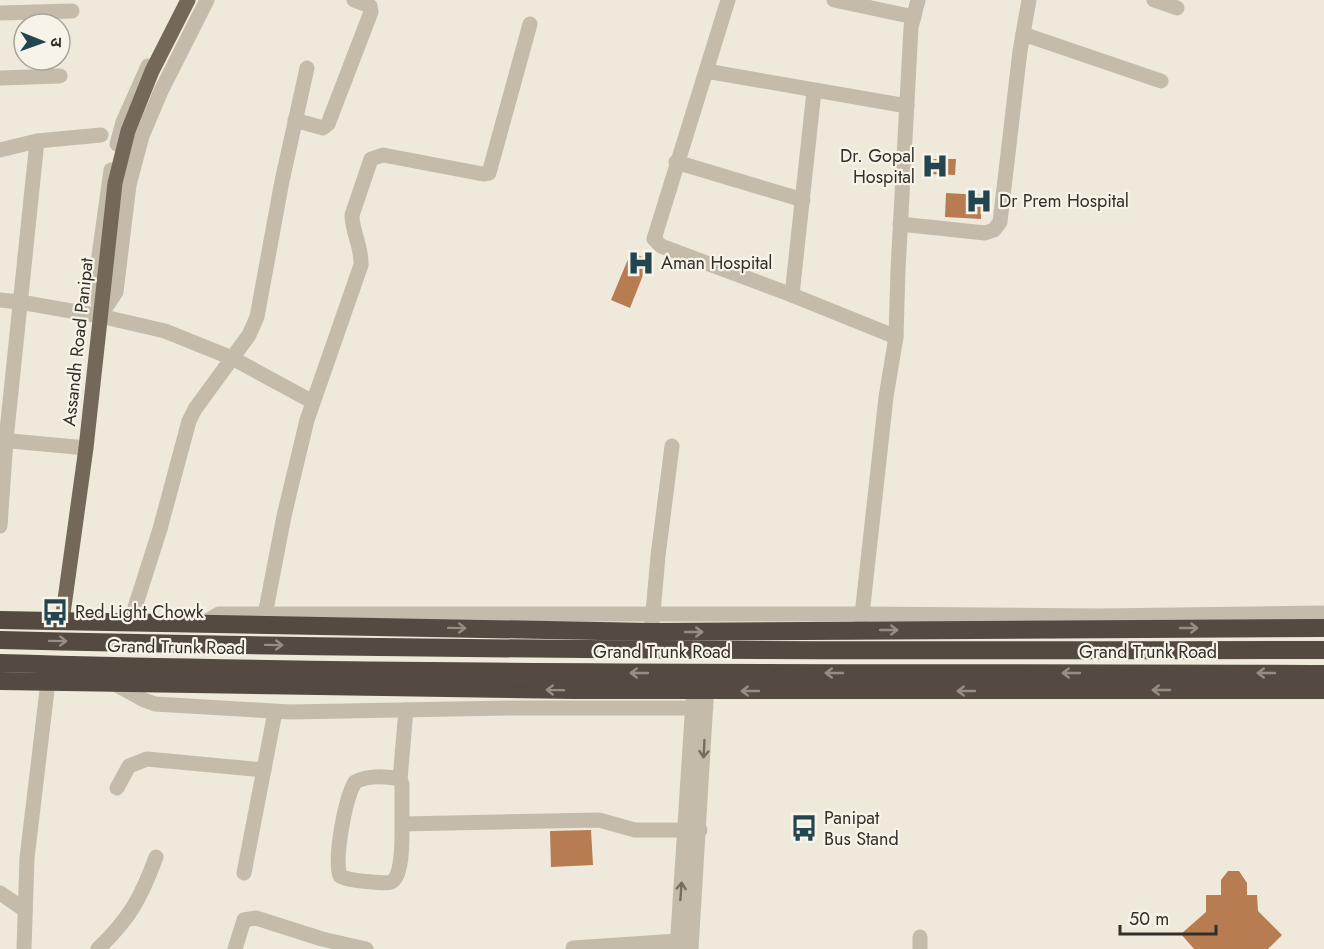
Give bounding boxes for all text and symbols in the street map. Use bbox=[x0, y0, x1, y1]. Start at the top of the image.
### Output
north arrow bbox=[12, 12, 72, 72]
text: उ bbox=[45, 37, 68, 48]
place label: Dr. Gopal Hospital bbox=[840, 143, 915, 190]
hospital icon: Dr. Gopal Hospital bbox=[920, 151, 950, 181]
hospital icon: Dr Prem Hospital bbox=[964, 186, 994, 216]
place label: Dr Prem Hospital bbox=[999, 188, 1129, 214]
hospital icon: Aman Hospital bbox=[626, 248, 656, 278]
place label: Aman Hospital bbox=[661, 250, 772, 276]
street label: Assandh Road Panipat bbox=[56, 256, 100, 427]
bus stop icon: Red Light Chowk bbox=[40, 597, 70, 627]
place label: Red Light Chowk bbox=[75, 599, 204, 625]
one-way arrow bbox=[1179, 622, 1199, 634]
one-way arrow bbox=[447, 623, 467, 634]
one-way arrow bbox=[879, 624, 899, 636]
one-way arrow bbox=[684, 626, 704, 638]
street label: Grand Trunk Road bbox=[107, 633, 245, 661]
one-way arrow bbox=[48, 636, 68, 647]
street label: Grand Trunk Road bbox=[593, 639, 731, 665]
street label: Grand Trunk Road bbox=[1079, 639, 1217, 665]
one-way arrow bbox=[264, 640, 284, 651]
one-way arrow bbox=[629, 667, 649, 679]
one-way arrow bbox=[824, 667, 844, 679]
one-way arrow bbox=[1061, 667, 1081, 679]
one-way arrow bbox=[1256, 667, 1276, 679]
one-way arrow bbox=[545, 684, 565, 696]
one-way arrow bbox=[1151, 684, 1171, 696]
one-way arrow bbox=[740, 685, 760, 697]
one-way arrow bbox=[956, 685, 976, 697]
one-way arrow bbox=[698, 739, 709, 759]
place label: Panipat Bus Stand bbox=[824, 805, 899, 852]
bus stop icon: Panipat Bus Stand bbox=[789, 813, 819, 843]
one-way arrow bbox=[675, 881, 686, 901]
scale bar bbox=[1120, 898, 1216, 936]
text: 50 m bbox=[1129, 906, 1169, 932]

